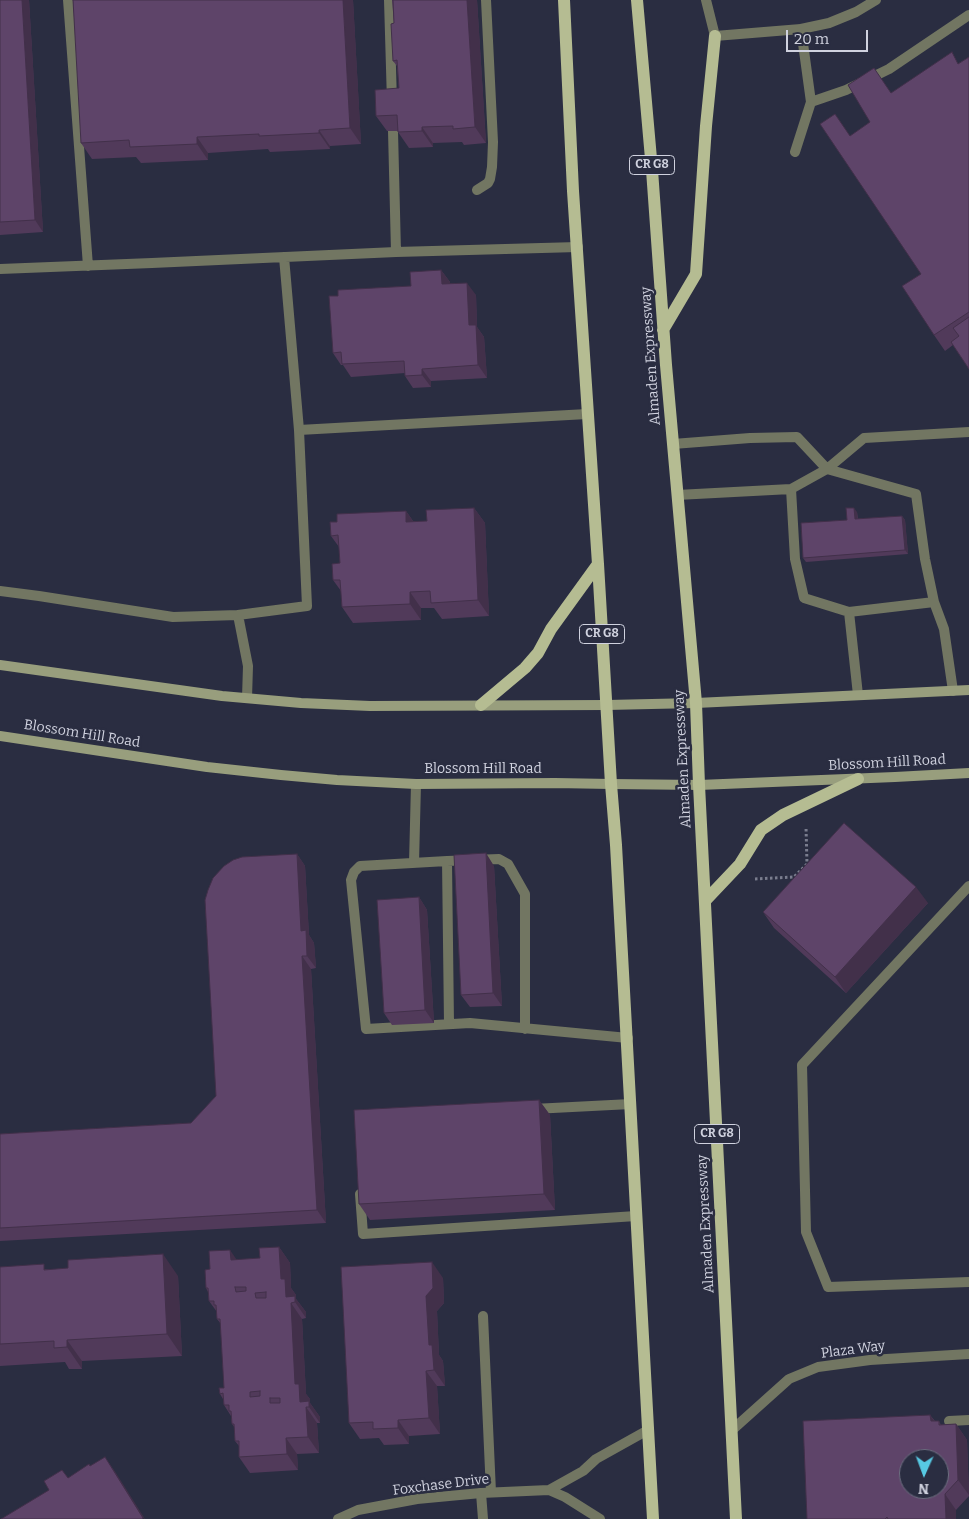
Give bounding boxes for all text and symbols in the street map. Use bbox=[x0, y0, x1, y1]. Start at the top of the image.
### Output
scale bar bbox=[789, 20, 872, 52]
text: 20 m bbox=[794, 30, 829, 48]
road number: CR G8 bbox=[630, 156, 674, 174]
street label: Almaden Expressway bbox=[638, 286, 664, 426]
road number: CR G8 bbox=[580, 624, 624, 644]
street label: Almaden Expressway bbox=[671, 689, 695, 829]
street label: Blossom Hill Road bbox=[23, 717, 141, 751]
street label: Blossom Hill Road bbox=[828, 752, 946, 774]
street label: Blossom Hill Road bbox=[424, 761, 542, 777]
road number: CR G8 bbox=[694, 1124, 740, 1144]
street label: Almaden Expressway bbox=[694, 1154, 718, 1294]
street label: Plaza Way bbox=[820, 1338, 886, 1362]
north arrow bbox=[899, 1449, 949, 1499]
street label: Foxchase Drive bbox=[392, 1471, 490, 1499]
text: N bbox=[918, 1480, 929, 1497]

